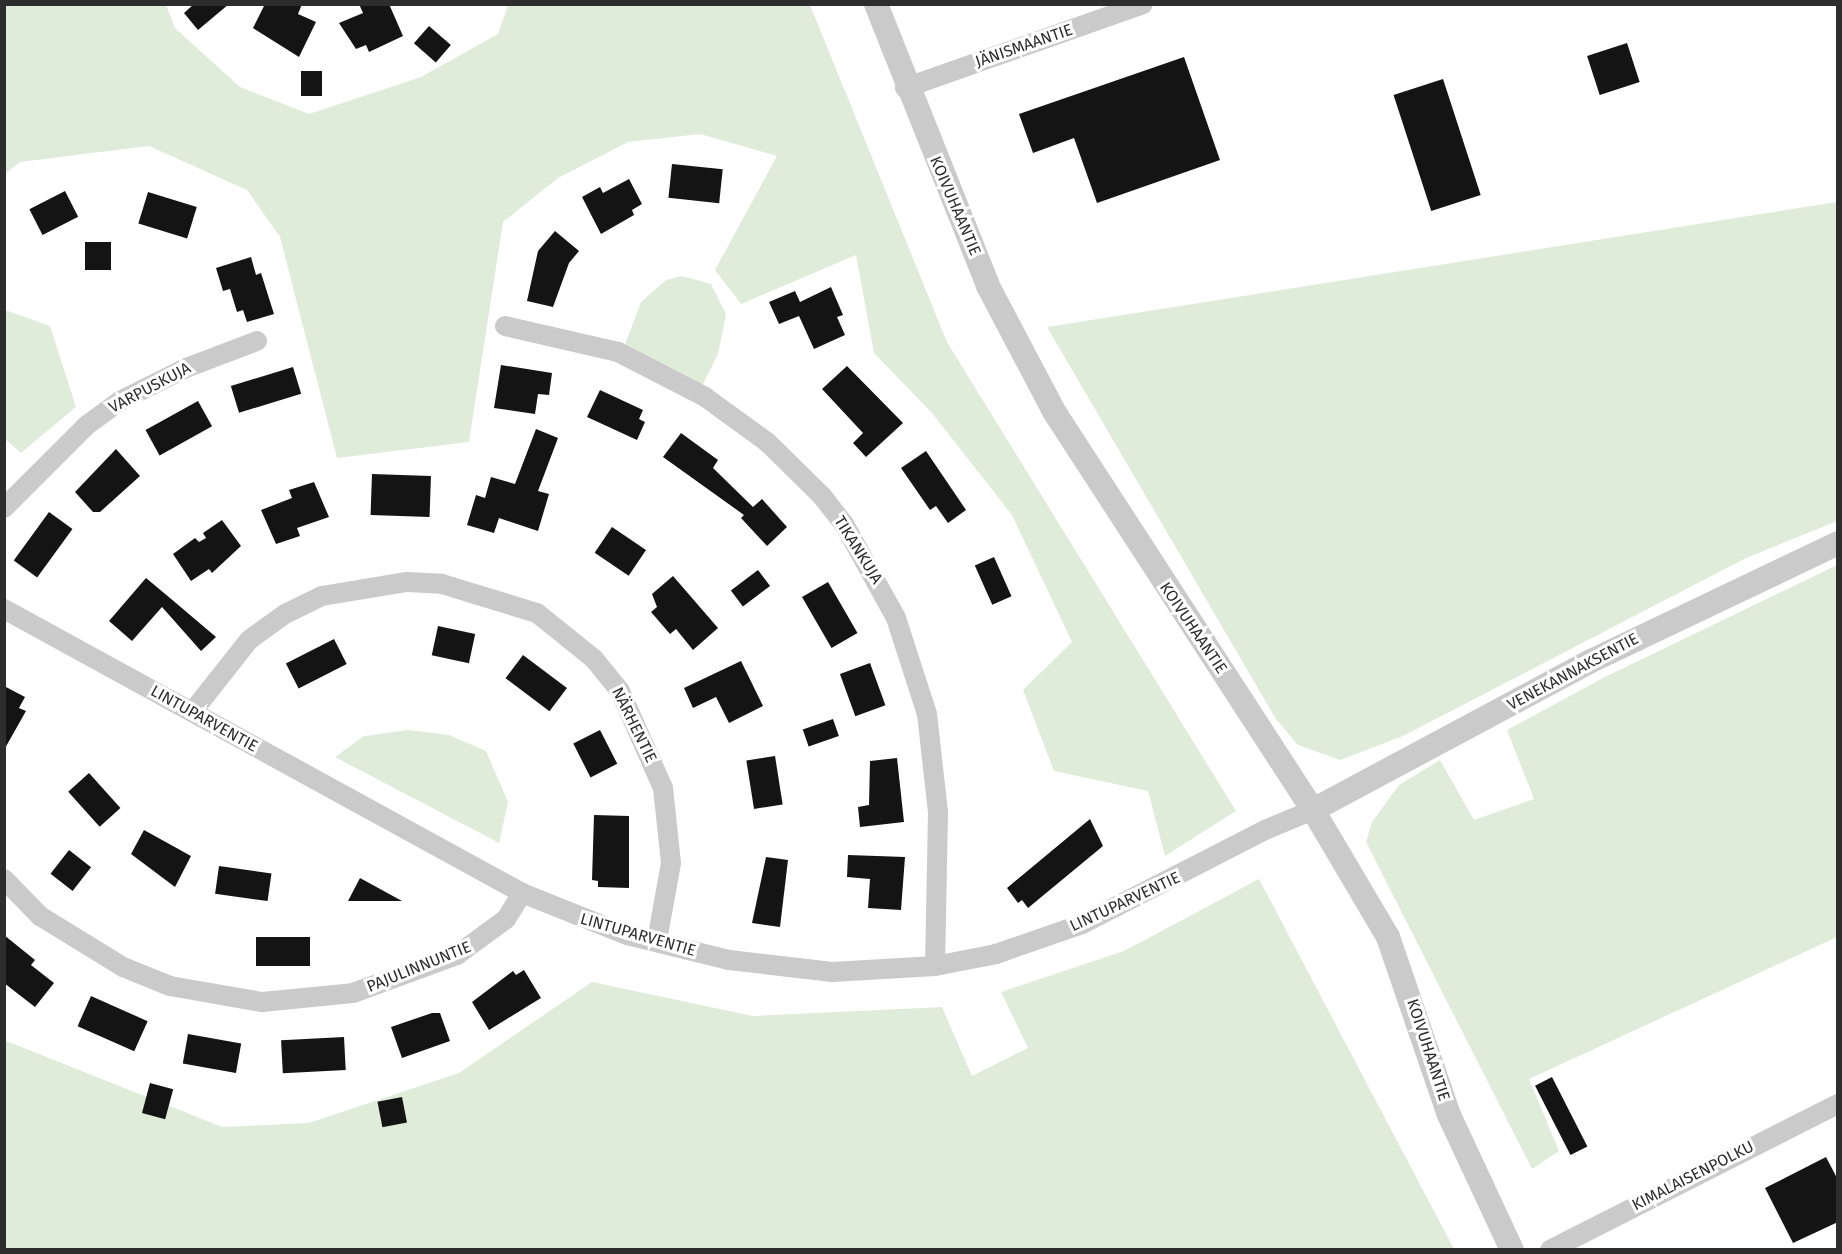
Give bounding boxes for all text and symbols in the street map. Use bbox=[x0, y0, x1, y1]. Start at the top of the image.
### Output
street label: JÄNISMAANTIE bbox=[973, 20, 1075, 72]
street label: KOIVUHAANTIE bbox=[925, 153, 985, 259]
street label: VARPUSKUJA bbox=[106, 358, 194, 418]
street label: TIKANKUJA bbox=[830, 513, 886, 587]
street label: KOIVUHAANTIE bbox=[1155, 579, 1231, 677]
street label: VENEKANNAKSENTIE bbox=[1504, 629, 1642, 715]
street label: LINTUPARVENTIE bbox=[147, 682, 261, 756]
street label: NÄRHENTIE bbox=[607, 684, 661, 766]
street label: LINTUPARVENTIE bbox=[1067, 868, 1183, 936]
street label: LINTUPARVENTIE bbox=[578, 909, 698, 961]
street label: PAJULINNUNTIE bbox=[364, 937, 474, 997]
street label: KOIVUHAANTIE bbox=[1402, 997, 1454, 1103]
street label: KIMALAISENPOLKU bbox=[1629, 1137, 1757, 1215]

